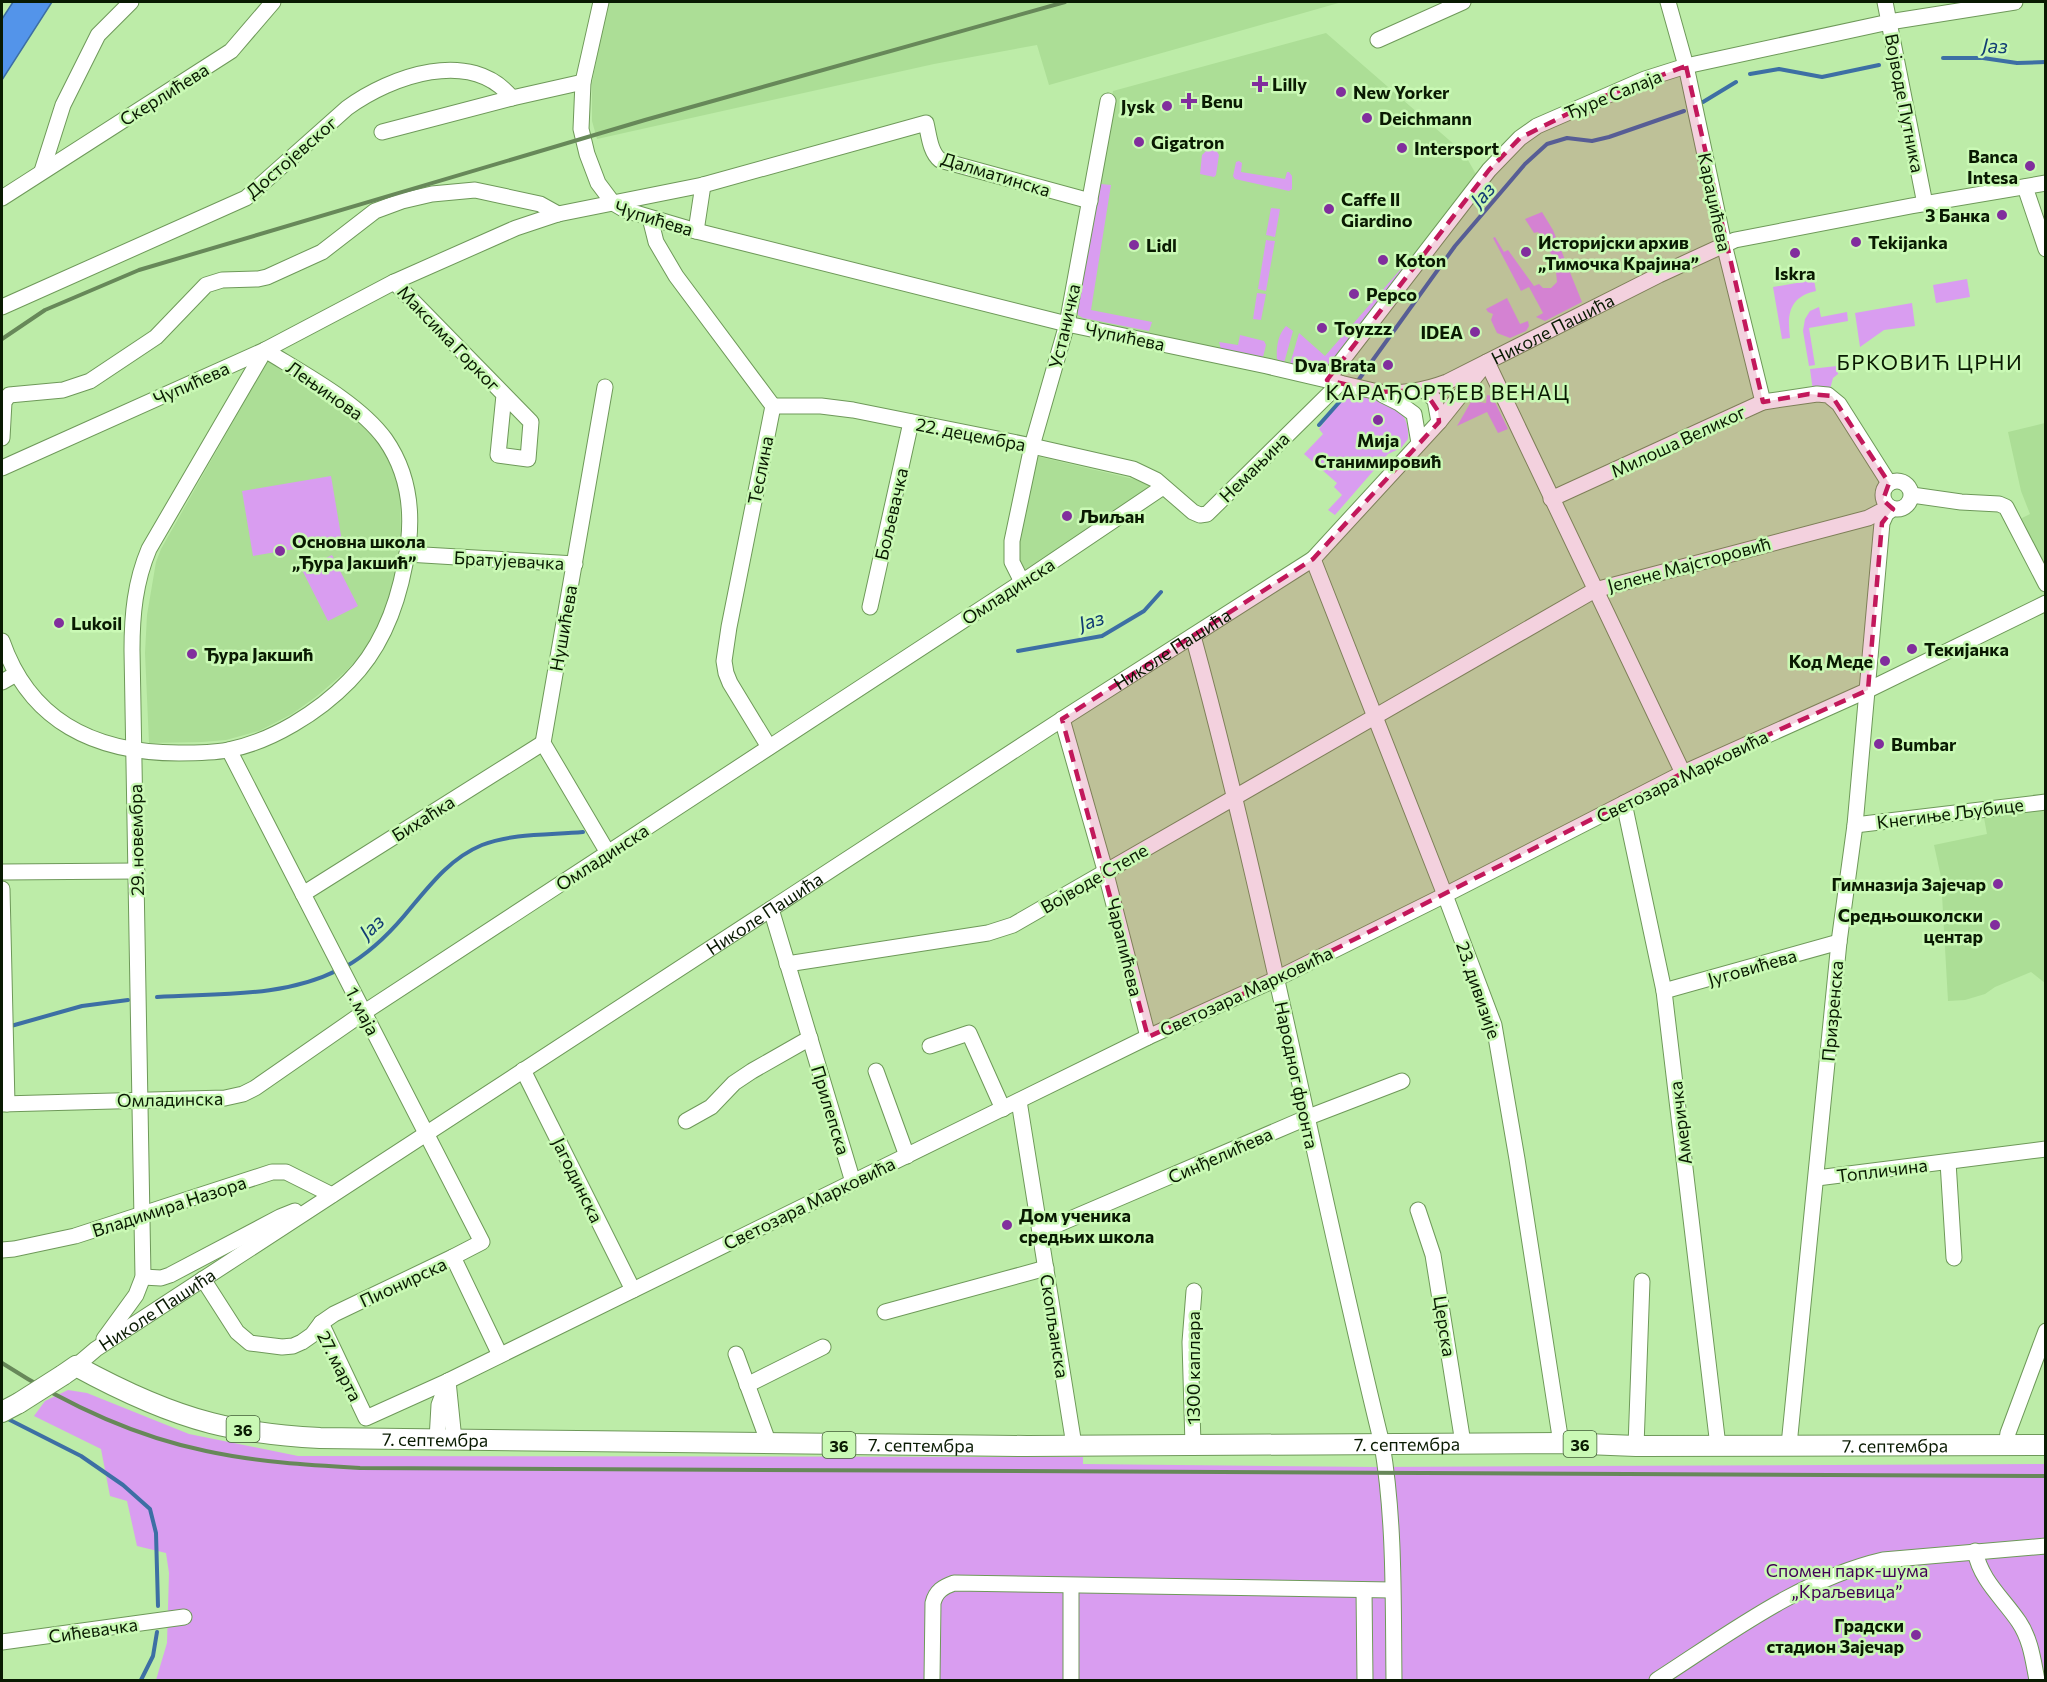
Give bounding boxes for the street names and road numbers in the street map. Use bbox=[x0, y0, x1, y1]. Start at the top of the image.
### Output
street label: Војводе Путника bbox=[1881, 32, 1929, 174]
street label: Скерлићева bbox=[115, 58, 213, 130]
street label: Ђуре Салаја bbox=[1561, 65, 1665, 123]
street label: Достојевског bbox=[241, 111, 341, 202]
street label: Далматинска bbox=[939, 147, 1053, 201]
street label: Караџићева bbox=[1694, 151, 1736, 253]
street label: Чупићева bbox=[612, 196, 696, 240]
street label: Максима Горког bbox=[393, 281, 505, 395]
street label: Устаничка bbox=[1044, 281, 1084, 371]
street label: Николе Пашића bbox=[1487, 289, 1618, 369]
street label: Чупићева bbox=[1083, 317, 1167, 355]
street label: Лењинова bbox=[283, 356, 367, 424]
street label: Чупићева bbox=[150, 357, 232, 409]
street label: Милоша Великог bbox=[1607, 400, 1749, 482]
street label: 22. децембра bbox=[914, 413, 1028, 455]
street label: Немањина bbox=[1214, 427, 1294, 507]
street label: Теслина bbox=[743, 434, 777, 506]
street label: Бољевачка bbox=[870, 466, 912, 562]
street label: Јелене Мајсторовић bbox=[1605, 532, 1773, 596]
street label: Братујевачка bbox=[453, 546, 565, 574]
street label: Омладинска bbox=[957, 553, 1059, 629]
street label: Нушићева bbox=[545, 583, 581, 673]
street label: Николе Пашића bbox=[1109, 603, 1235, 694]
street label: Светозара Марковића bbox=[1593, 725, 1771, 827]
street label: 29. новембра bbox=[124, 784, 148, 896]
street label: Бихаћка bbox=[388, 790, 458, 846]
street label: Кнегиње Љубице bbox=[1875, 793, 2025, 833]
street label: Омладинска bbox=[551, 819, 653, 895]
street label: Војводе Степе bbox=[1036, 838, 1152, 918]
street label: Николе Пашића bbox=[702, 867, 827, 959]
street label: Чарапићева bbox=[1102, 896, 1148, 998]
street label: 23. дивизије bbox=[1452, 938, 1506, 1042]
street label: Светозара Марковића bbox=[1156, 941, 1336, 1041]
street label: Југовићева bbox=[1705, 944, 1799, 990]
street label: Призренска bbox=[1817, 960, 1847, 1062]
street label: 1. маја bbox=[342, 983, 384, 1039]
street label: Народног фронта bbox=[1271, 999, 1323, 1151]
street label: Прилепска bbox=[807, 1063, 855, 1157]
street label: Америчка bbox=[1664, 1080, 1696, 1166]
street label: Омладинска bbox=[117, 1087, 223, 1111]
street label: Синђелићева bbox=[1164, 1122, 1276, 1188]
street label: Јагодинска bbox=[548, 1134, 608, 1226]
street label: Светозара Марковића bbox=[720, 1152, 898, 1254]
street label: Топличина bbox=[1835, 1154, 1929, 1186]
street label: Владимира Назора bbox=[89, 1171, 249, 1241]
street label: Пионирска bbox=[356, 1252, 450, 1312]
street label: Николе Пашића bbox=[94, 1263, 219, 1355]
street label: Скопљанска bbox=[1036, 1272, 1074, 1380]
street label: Церска bbox=[1429, 1294, 1461, 1358]
street label: 1300 каплара bbox=[1182, 1311, 1204, 1425]
street label: 27. марта bbox=[313, 1327, 367, 1405]
road number: 36 bbox=[226, 1416, 260, 1442]
street label: 7. септембра bbox=[382, 1428, 488, 1451]
road number: 36 bbox=[1564, 1431, 1596, 1457]
road number: 36 bbox=[822, 1432, 856, 1458]
street label: 7. септембра bbox=[868, 1433, 974, 1456]
street label: 7. септембра bbox=[1354, 1433, 1460, 1455]
street label: 7. септембра bbox=[1842, 1434, 1948, 1456]
street label: Сићевачка bbox=[47, 1613, 139, 1647]

